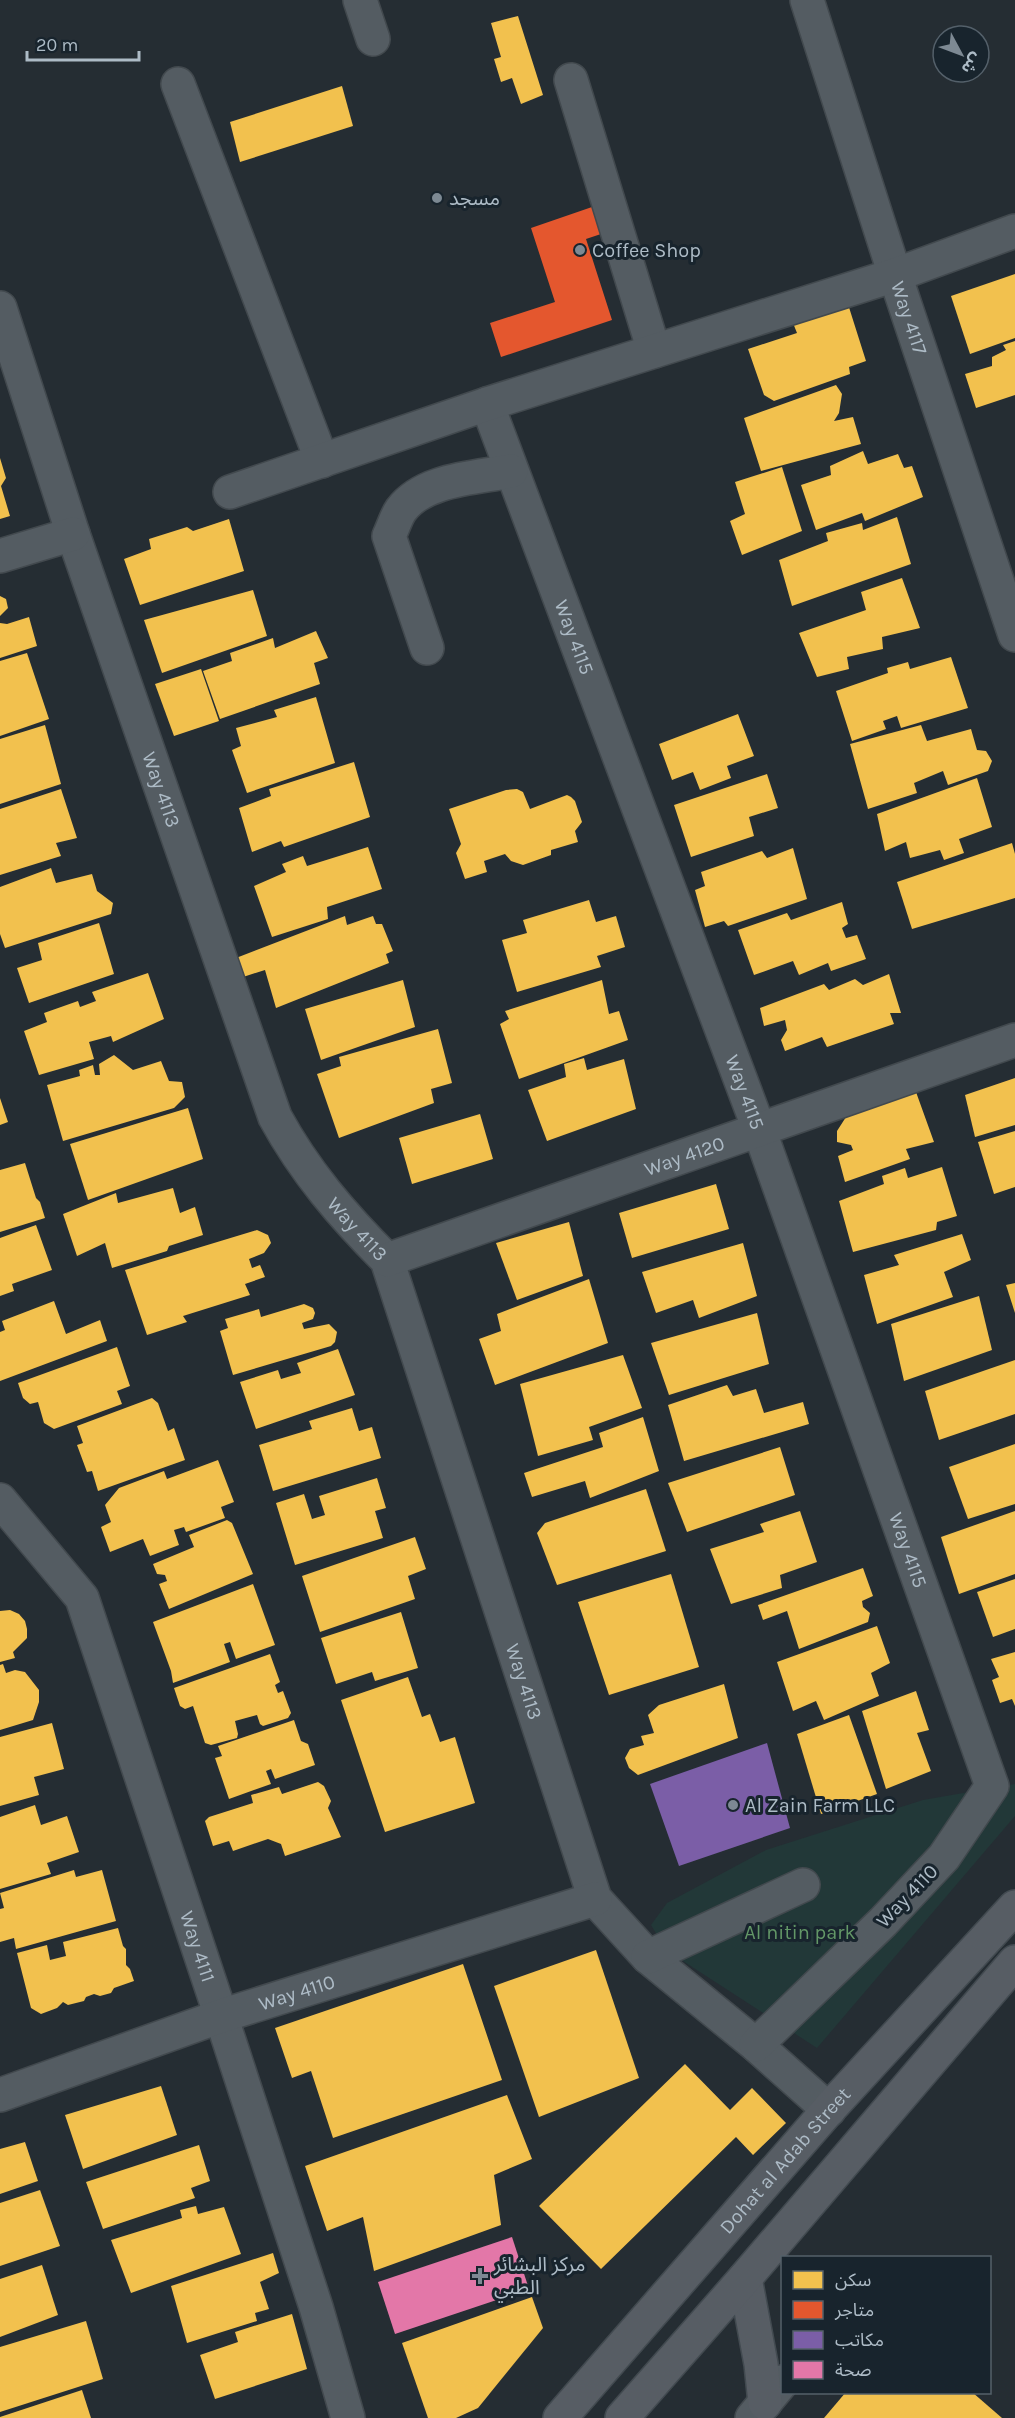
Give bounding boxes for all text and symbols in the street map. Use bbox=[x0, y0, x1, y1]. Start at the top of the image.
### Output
scale bar bbox=[27, 24, 140, 62]
north arrow bbox=[931, 24, 991, 84]
text: 20 m bbox=[36, 34, 78, 56]
text: ش bbox=[958, 49, 986, 78]
place label: مسجد bbox=[449, 187, 500, 210]
marker: مسجد bbox=[430, 191, 444, 205]
place label: Coffee Shop bbox=[592, 239, 701, 262]
marker: Coffee Shop bbox=[573, 243, 587, 257]
street label: Way 4117 bbox=[886, 278, 932, 358]
street label: Way 4115 bbox=[550, 597, 599, 678]
street label: Way 4113 bbox=[138, 749, 185, 830]
street label: Way 4115 bbox=[721, 1052, 770, 1133]
street label: Way 4120 bbox=[641, 1131, 728, 1181]
street label: Way 4113 bbox=[323, 1192, 393, 1265]
street label: Way 4115 bbox=[884, 1509, 932, 1591]
street label: Way 4113 bbox=[501, 1641, 547, 1722]
place label: Al Zain Farm LLC bbox=[745, 1794, 895, 1817]
marker: Al Zain Farm LLC bbox=[726, 1798, 740, 1812]
street label: Way 4110 bbox=[871, 1860, 943, 1932]
street label: Way 4111 bbox=[175, 1908, 220, 1985]
park label: Al nitin park bbox=[744, 1921, 856, 1944]
street label: Way 4110 bbox=[256, 1970, 338, 2015]
street label: Dohat al Adab Street bbox=[715, 2082, 855, 2238]
place label: مركز البشائر الطبي bbox=[493, 2253, 585, 2302]
legend bbox=[781, 2256, 991, 2394]
marker: مركز البشائر الطبي bbox=[471, 2267, 489, 2285]
text: سكن bbox=[835, 2269, 871, 2291]
text: متاجر bbox=[834, 2299, 874, 2321]
text: مكاتب bbox=[835, 2329, 884, 2351]
text: صحة bbox=[835, 2359, 871, 2381]

